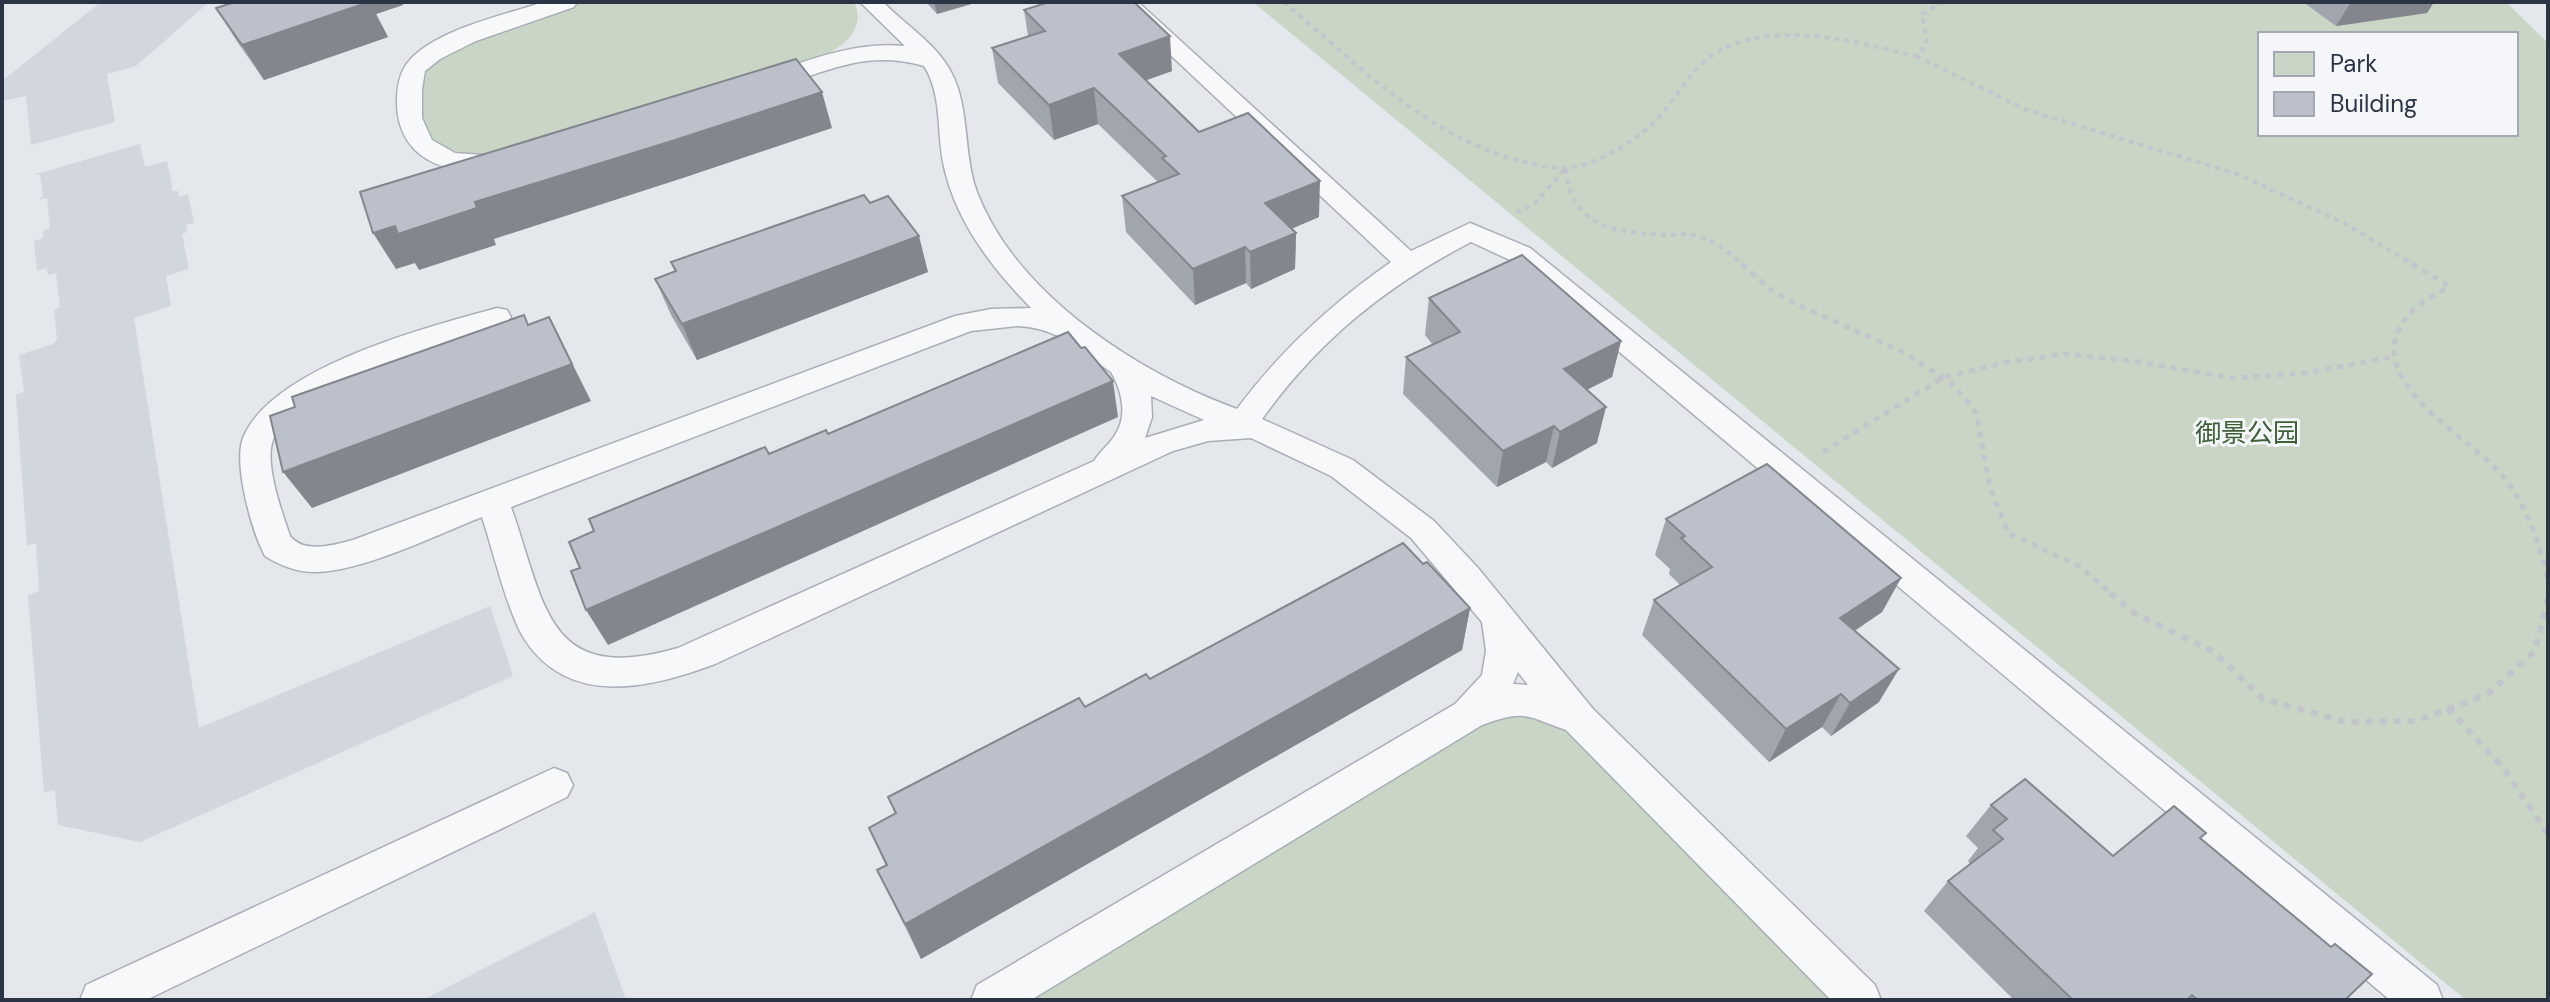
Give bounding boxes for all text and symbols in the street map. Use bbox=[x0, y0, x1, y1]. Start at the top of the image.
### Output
legend bbox=[2258, 32, 2518, 136]
text: Park bbox=[2330, 48, 2377, 79]
text: Building bbox=[2330, 88, 2417, 119]
park label: 御景公园 bbox=[2195, 416, 2299, 450]

